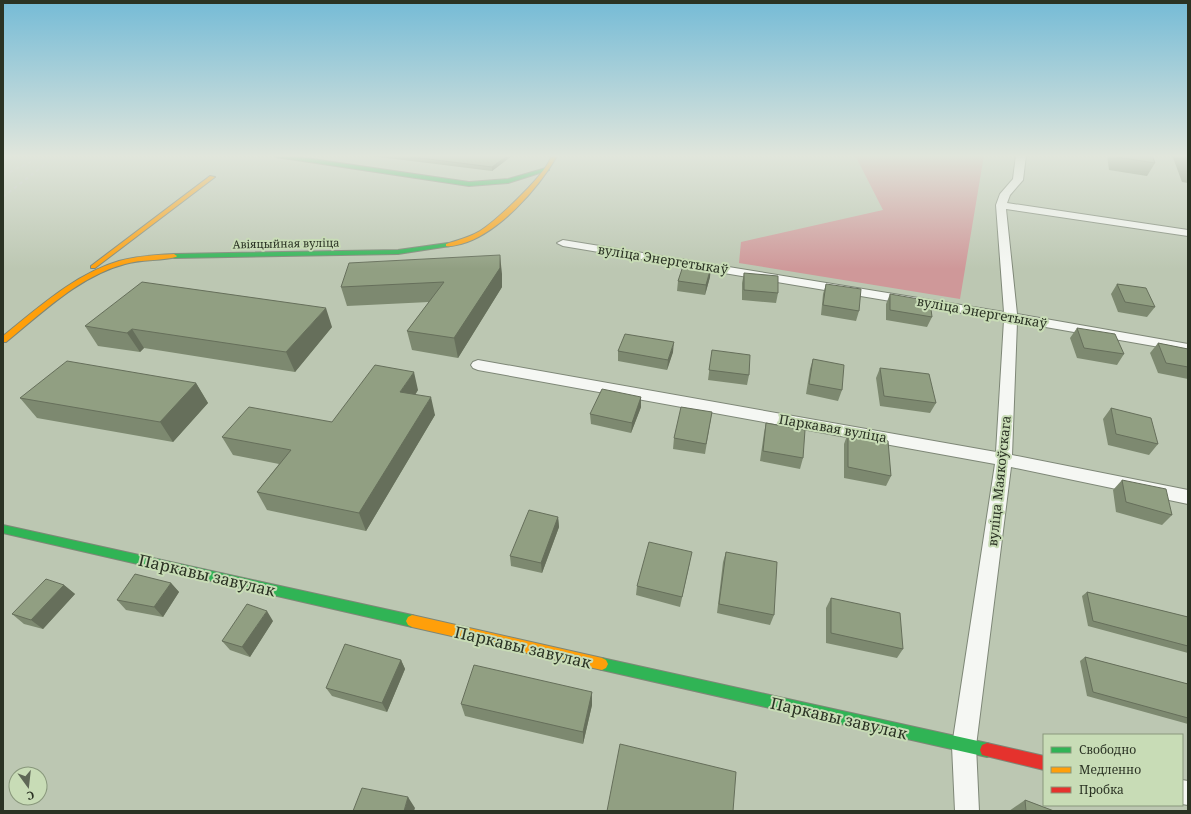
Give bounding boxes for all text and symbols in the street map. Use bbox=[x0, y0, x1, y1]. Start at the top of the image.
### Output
street label: Авіяцыйная вуліца bbox=[232, 235, 340, 251]
street label: вуліца Энергетыкаў bbox=[597, 240, 730, 278]
street label: вуліца Энергетыкаў bbox=[916, 292, 1049, 332]
street label: Паркавая вуліца bbox=[778, 410, 888, 446]
street label: вуліца Маякоўскага bbox=[983, 415, 1015, 547]
street label: Паркавы завулак bbox=[136, 549, 278, 602]
street label: Паркавы завулак bbox=[452, 621, 594, 674]
street label: Паркавы завулак bbox=[768, 692, 910, 745]
legend bbox=[1043, 734, 1183, 806]
text: Свободно bbox=[1079, 741, 1136, 758]
text: Медленно bbox=[1079, 761, 1141, 778]
north arrow bbox=[8, 766, 48, 806]
text: Пробка bbox=[1079, 781, 1124, 798]
text: С bbox=[25, 788, 36, 804]

